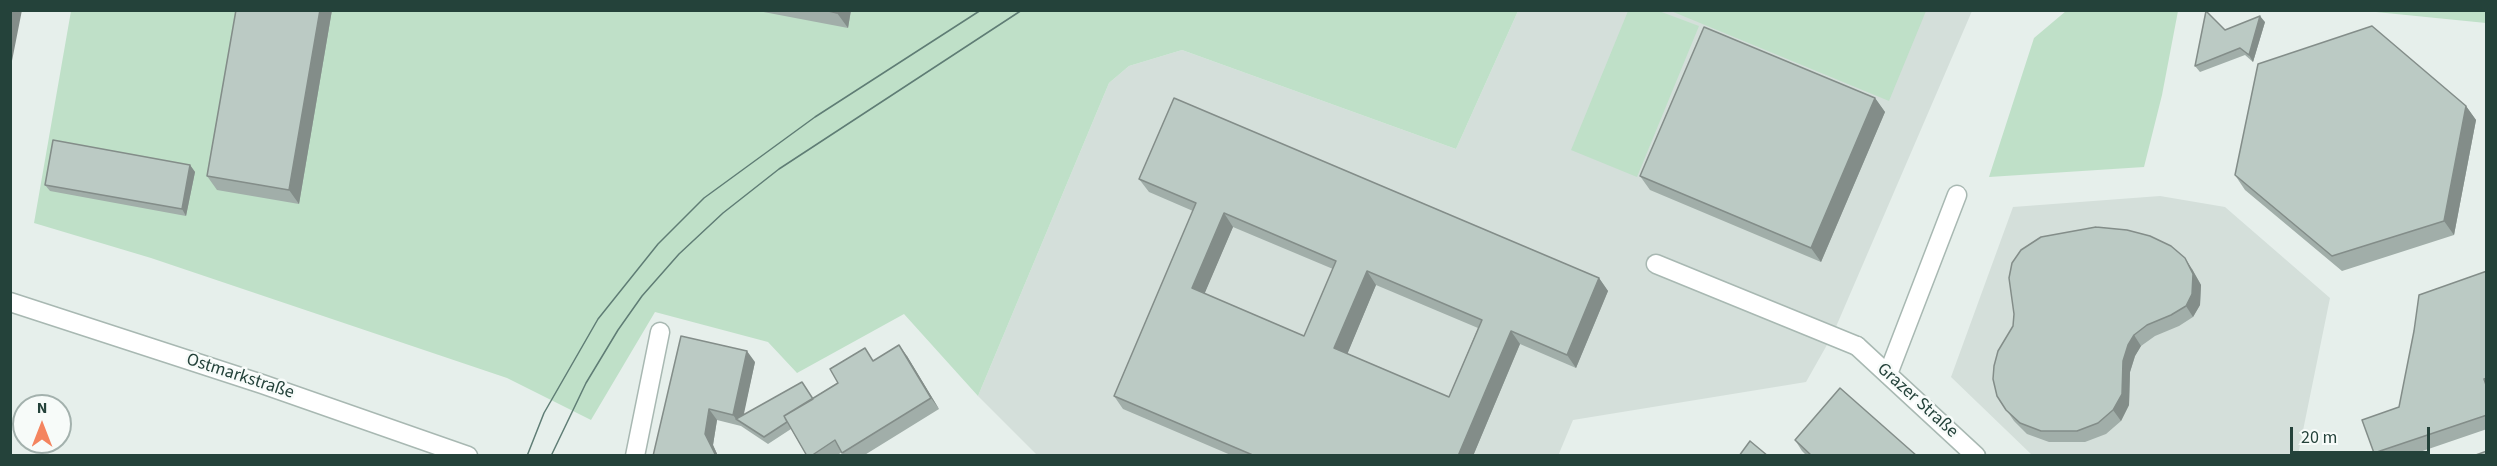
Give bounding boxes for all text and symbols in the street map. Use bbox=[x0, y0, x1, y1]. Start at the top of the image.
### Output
street label: Ostmarkstraße bbox=[183, 349, 297, 405]
street label: Grazer Straße bbox=[1872, 359, 1962, 443]
north arrow bbox=[12, 394, 72, 454]
text: N bbox=[37, 397, 47, 419]
scale bar bbox=[2293, 415, 2432, 453]
text: 20 m bbox=[2301, 425, 2337, 450]

